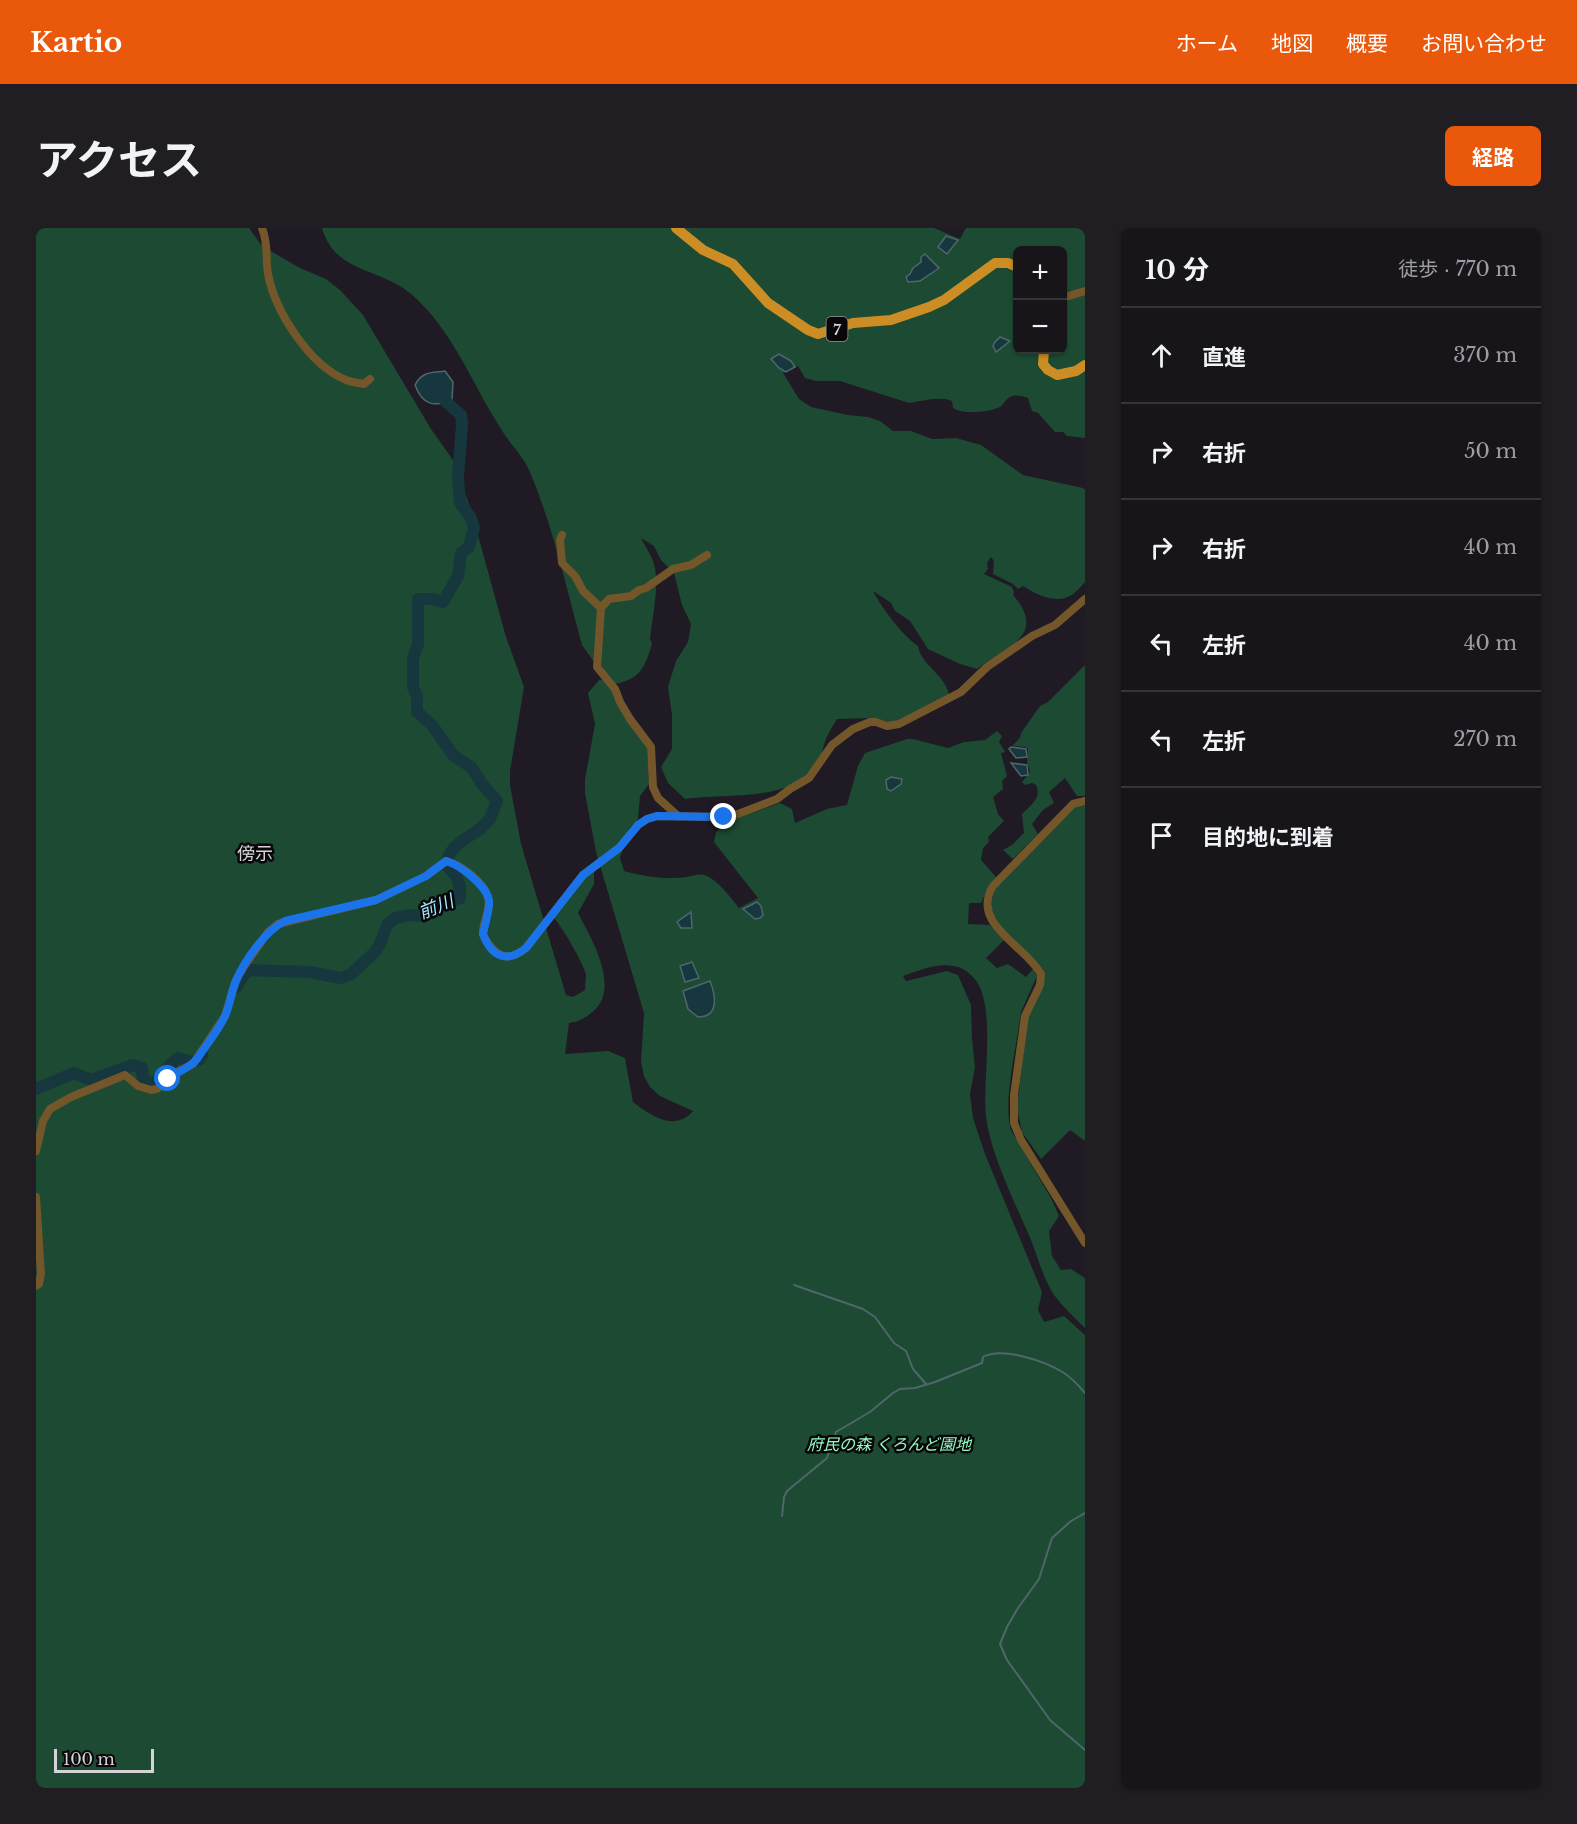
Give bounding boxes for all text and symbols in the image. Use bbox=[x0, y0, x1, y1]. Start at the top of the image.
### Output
text: Kartio bbox=[30, 25, 122, 60]
text: ホーム bbox=[1176, 31, 1238, 57]
text: 地図 bbox=[1271, 31, 1313, 57]
text: 概要 bbox=[1346, 31, 1388, 57]
text: お問い合わせ bbox=[1421, 31, 1547, 57]
button: 経路 bbox=[1445, 126, 1541, 186]
text: アクセス bbox=[36, 134, 202, 186]
map controls bbox=[1013, 246, 1067, 354]
button: + bbox=[1013, 246, 1067, 300]
text: 10 分 bbox=[1145, 254, 1209, 286]
text: 徒歩 · 770 m bbox=[1398, 257, 1517, 281]
button: − bbox=[1013, 300, 1067, 354]
road number: 7 bbox=[826, 317, 848, 341]
icon: ahead bbox=[1145, 339, 1178, 372]
text: 370 m bbox=[1453, 343, 1517, 367]
text: 直進 bbox=[1202, 344, 1246, 371]
icon: right bbox=[1145, 435, 1178, 468]
text: 50 m bbox=[1464, 439, 1517, 463]
text: 右折 bbox=[1202, 440, 1246, 467]
icon: right bbox=[1145, 531, 1178, 564]
text: 40 m bbox=[1464, 535, 1517, 559]
text: 右折 bbox=[1202, 536, 1246, 563]
icon: left bbox=[1145, 627, 1178, 660]
text: 40 m bbox=[1464, 631, 1517, 655]
text: 左折 bbox=[1202, 632, 1246, 659]
icon: left bbox=[1145, 723, 1178, 756]
text: 270 m bbox=[1453, 727, 1517, 751]
text: 左折 bbox=[1202, 728, 1246, 755]
route end bbox=[710, 803, 736, 829]
icon: arrive bbox=[1145, 819, 1178, 852]
text: 目的地に到着 bbox=[1202, 824, 1334, 851]
district label: 傍示 bbox=[237, 843, 273, 865]
water label: 前川 bbox=[415, 889, 459, 924]
route start bbox=[154, 1065, 180, 1091]
park label: 府民の森 くろんど園地 bbox=[807, 1434, 973, 1454]
scale bar bbox=[54, 1746, 154, 1774]
text: 100 m bbox=[63, 1749, 115, 1769]

